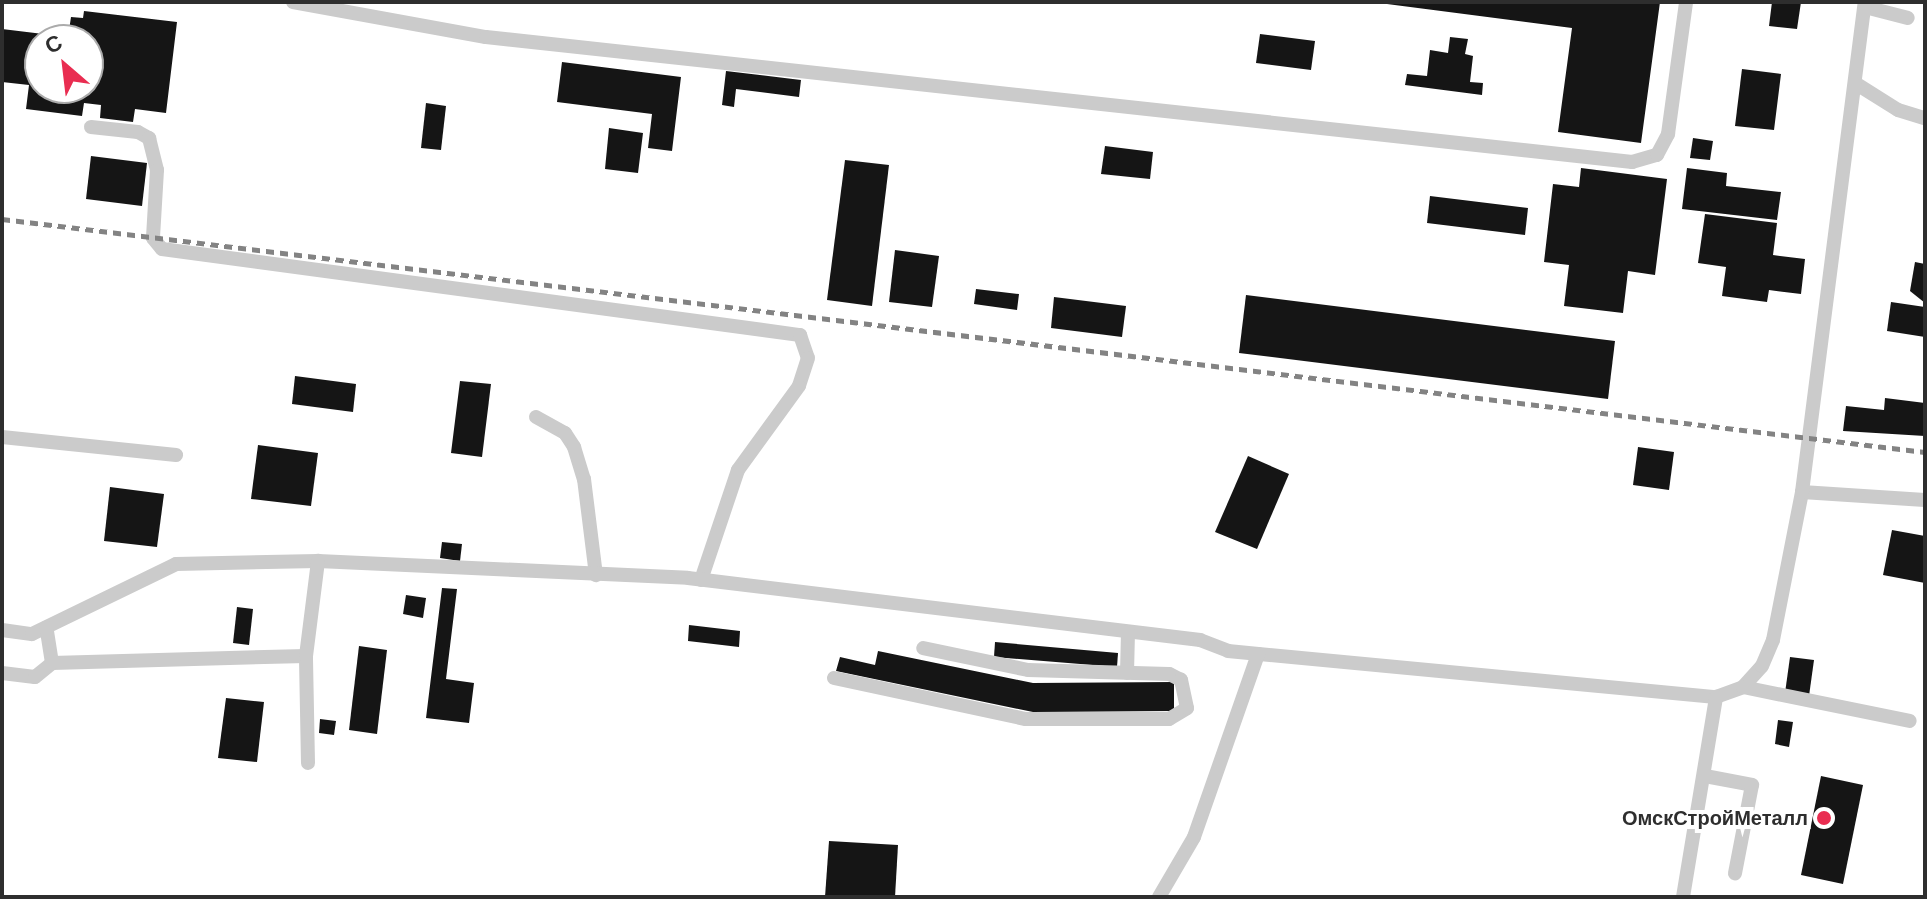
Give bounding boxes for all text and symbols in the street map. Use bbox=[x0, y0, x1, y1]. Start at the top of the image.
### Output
north arrow bbox=[24, 24, 104, 104]
text: С bbox=[40, 28, 67, 61]
place label: ОмскСтройМеталл bbox=[1622, 806, 1808, 830]
marker: ОмскСтройМеталл bbox=[1815, 809, 1833, 827]

